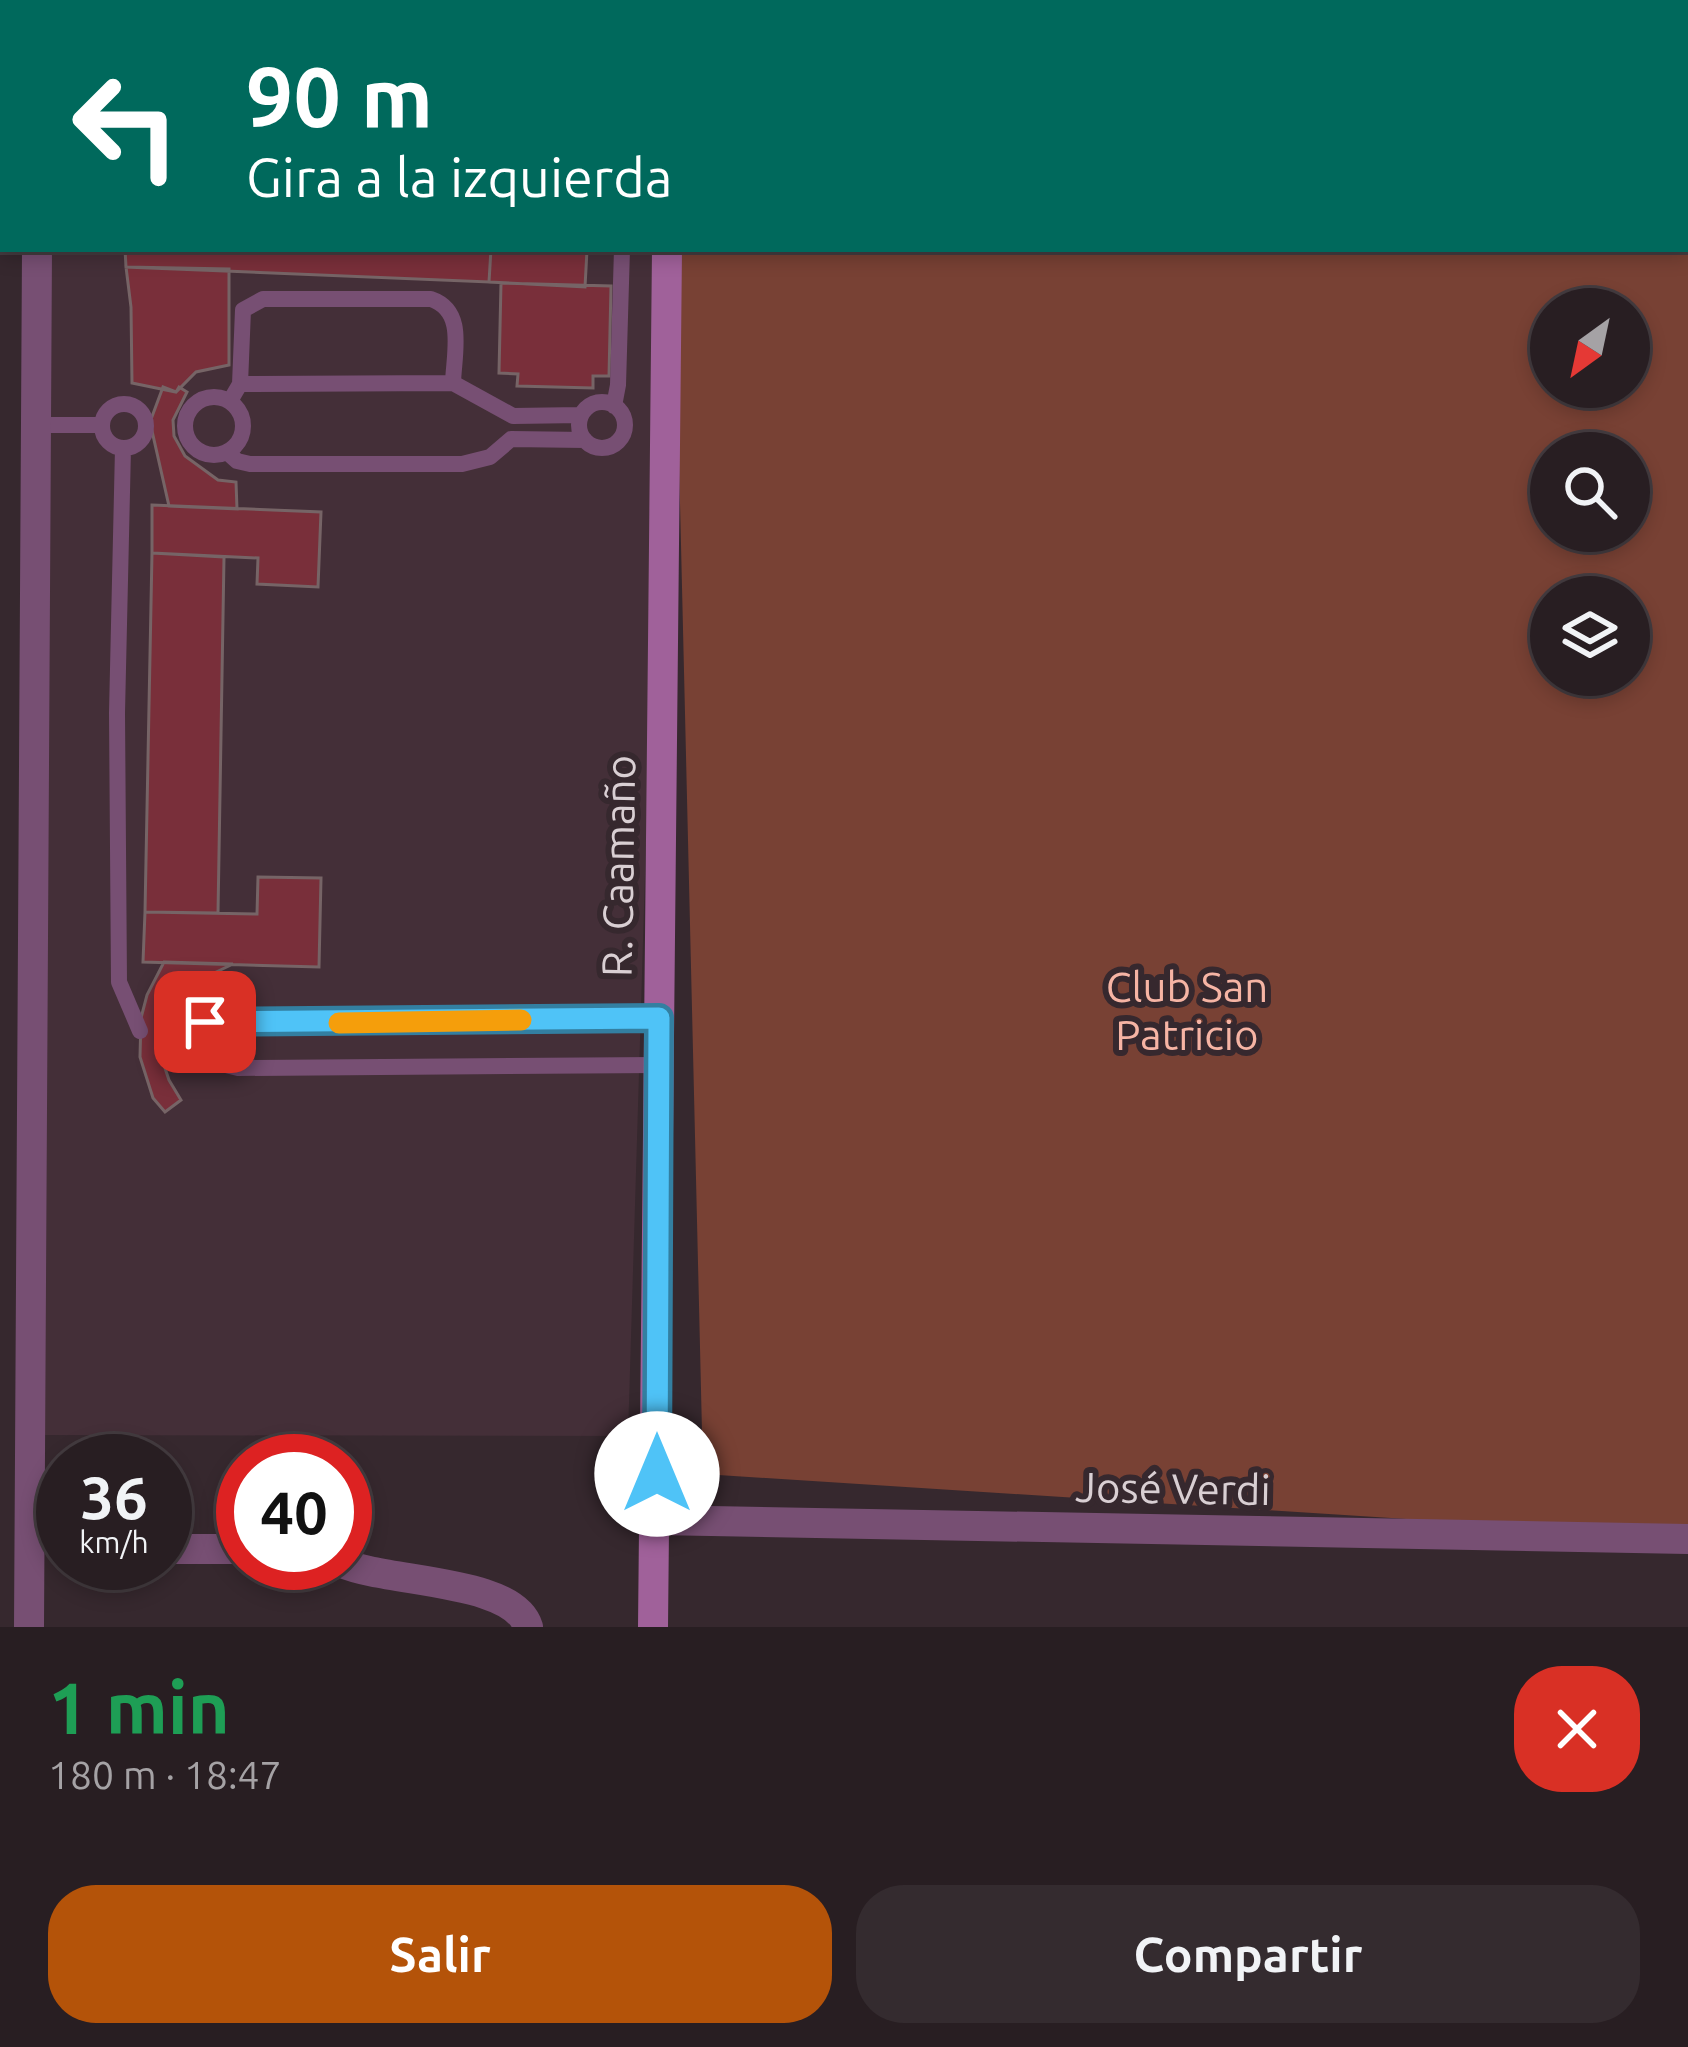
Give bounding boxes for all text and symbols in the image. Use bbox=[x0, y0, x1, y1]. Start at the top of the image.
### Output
icon: left bbox=[48, 48, 204, 204]
text: 90 m bbox=[246, 49, 433, 143]
text: Gira a la izquierda bbox=[246, 147, 673, 207]
north arrow bbox=[1530, 288, 1650, 408]
map controls bbox=[1530, 288, 1650, 696]
button: search bbox=[1530, 432, 1650, 552]
button: layers bbox=[1530, 576, 1650, 696]
street label: R. Caamaño bbox=[593, 755, 643, 977]
park label: Club San Patricio bbox=[1106, 963, 1268, 1058]
pin bbox=[154, 971, 256, 1073]
icon: arrive bbox=[172, 989, 238, 1055]
position arrow bbox=[594, 1411, 720, 1537]
speed limit sign: 40 bbox=[216, 1434, 372, 1590]
text: 36 bbox=[80, 1463, 148, 1530]
street label: José Verdi bbox=[1075, 1463, 1271, 1513]
text: km/h bbox=[79, 1525, 149, 1559]
button: close bbox=[1514, 1666, 1640, 1792]
text: 1 min bbox=[48, 1667, 230, 1748]
text: 180 m · 18:47 bbox=[48, 1753, 282, 1796]
button: Salir bbox=[48, 1885, 832, 2023]
button: Compartir bbox=[856, 1885, 1640, 2023]

